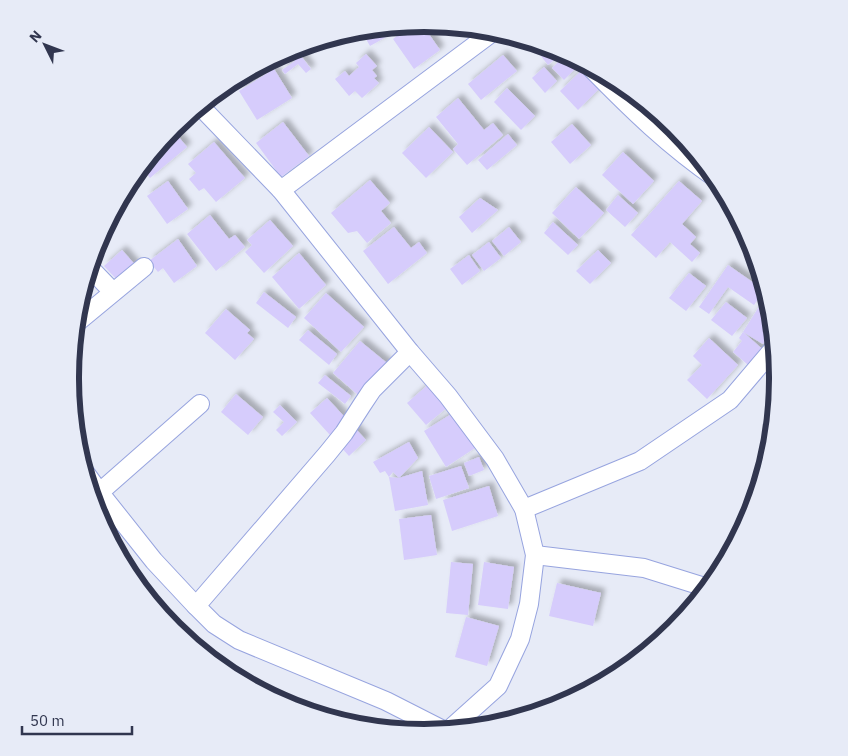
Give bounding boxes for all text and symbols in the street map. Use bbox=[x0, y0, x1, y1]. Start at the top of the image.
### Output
north arrow bbox=[20, 20, 70, 70]
text: N bbox=[25, 27, 45, 46]
scale bar bbox=[22, 704, 132, 736]
text: 50 m bbox=[30, 711, 65, 730]

